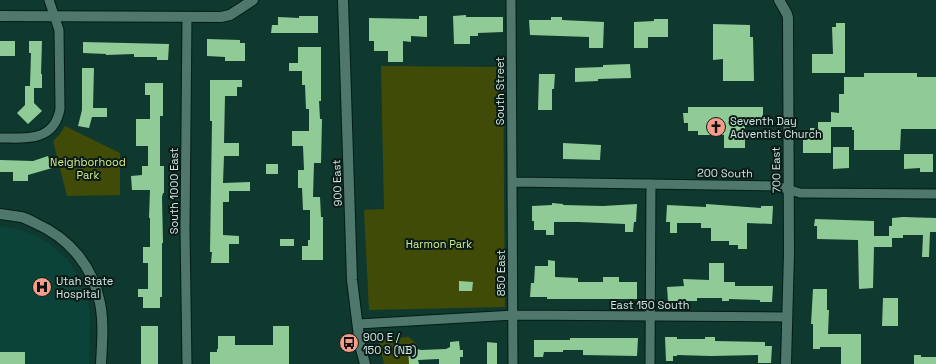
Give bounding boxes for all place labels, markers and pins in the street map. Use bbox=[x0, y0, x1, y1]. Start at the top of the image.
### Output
place label: Seventh Day Adventist Church bbox=[730, 114, 822, 141]
church icon: Seventh Day Adventist Church bbox=[705, 116, 727, 138]
place label: Utah State Hospital bbox=[56, 274, 113, 301]
hospital icon: Utah State Hospital bbox=[31, 276, 53, 298]
place label: 900 E / 150 S (NB) bbox=[363, 330, 416, 357]
bus stop icon: 900 E / 150 S (NB) bbox=[338, 332, 360, 354]

